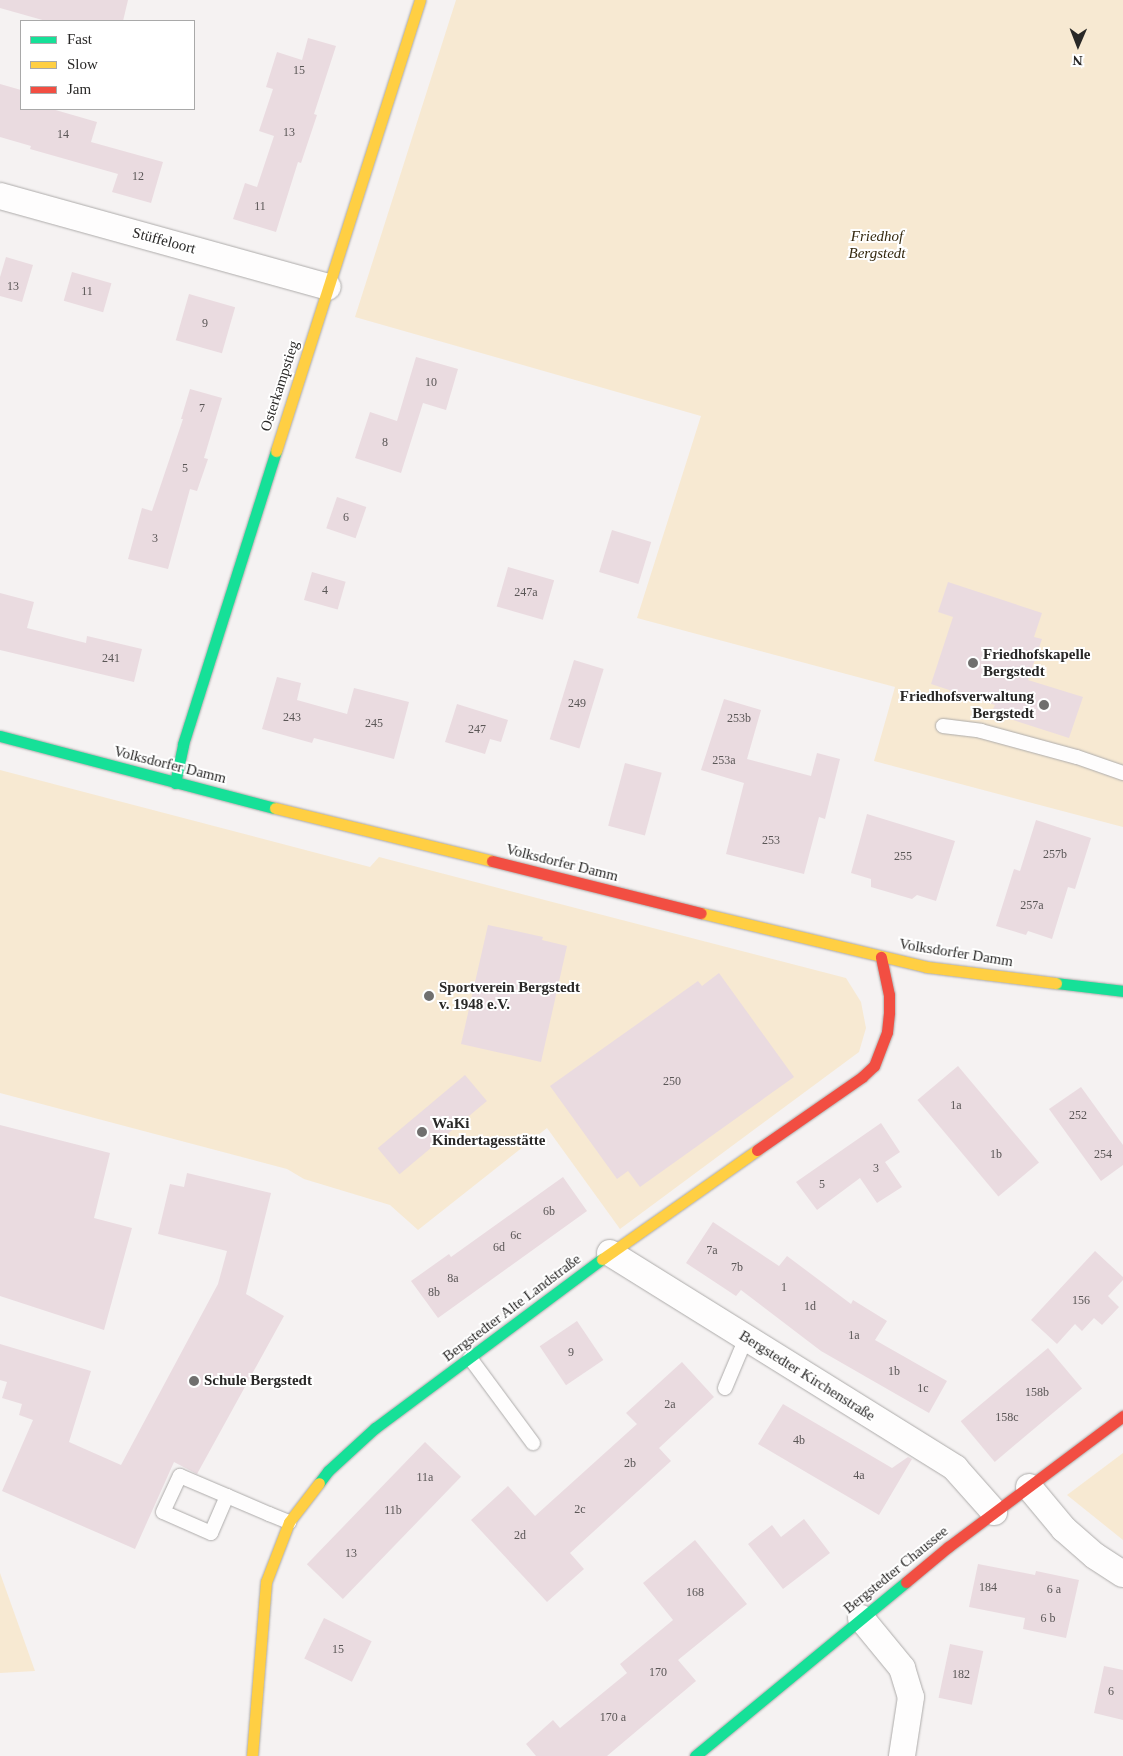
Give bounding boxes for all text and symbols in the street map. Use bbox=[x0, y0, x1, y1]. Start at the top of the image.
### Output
legend bbox=[20, 20, 195, 110]
north arrow bbox=[1053, 20, 1103, 70]
text: Fast bbox=[67, 31, 92, 47]
text: N bbox=[1073, 53, 1083, 68]
text: Slow bbox=[67, 56, 98, 72]
house number: 15 bbox=[293, 64, 305, 78]
text: Jam bbox=[67, 81, 91, 97]
house number: 13 bbox=[283, 126, 295, 140]
house number: 14 bbox=[57, 128, 69, 142]
house number: 12 bbox=[132, 170, 144, 184]
house number: 11 bbox=[254, 200, 266, 214]
street label: Stüffeloort bbox=[130, 224, 198, 258]
park label: Friedhof Bergstedt bbox=[849, 227, 905, 262]
house number: 13 bbox=[7, 280, 19, 294]
house number: 11 bbox=[81, 285, 93, 299]
house number: 9 bbox=[202, 317, 208, 331]
street label: Osterkampstieg bbox=[257, 338, 303, 434]
house number: 10 bbox=[425, 376, 437, 390]
house number: 7 bbox=[199, 402, 205, 416]
house number: 8 bbox=[382, 436, 388, 450]
house number: 5 bbox=[182, 462, 188, 476]
house number: 6 bbox=[343, 511, 349, 525]
house number: 3 bbox=[152, 532, 158, 546]
house number: 4 bbox=[322, 584, 328, 598]
house number: 247a bbox=[514, 586, 538, 600]
place label: Friedhofskapelle Bergstedt bbox=[983, 645, 1090, 680]
house number: 241 bbox=[102, 652, 120, 666]
marker: Friedhofskapelle Bergstedt bbox=[967, 657, 979, 669]
place label: Friedhofsverwaltung Bergstedt bbox=[900, 687, 1034, 722]
house number: 249 bbox=[568, 697, 586, 711]
marker: Friedhofsverwaltung Bergstedt bbox=[1038, 699, 1050, 711]
house number: 243 bbox=[283, 711, 301, 725]
house number: 253b bbox=[727, 712, 751, 726]
house number: 245 bbox=[365, 717, 383, 731]
house number: 247 bbox=[468, 723, 486, 737]
street label: Volksdorfer Damm bbox=[112, 742, 228, 788]
house number: 253a bbox=[712, 754, 736, 768]
house number: 253 bbox=[762, 834, 780, 848]
street label: Volksdorfer Damm bbox=[504, 840, 620, 886]
house number: 257b bbox=[1043, 848, 1067, 862]
house number: 255 bbox=[894, 850, 912, 864]
house number: 257a bbox=[1020, 899, 1044, 913]
street label: Volksdorfer Damm bbox=[898, 935, 1014, 971]
place label: Sportverein Bergstedt v. 1948 e.V. bbox=[439, 978, 580, 1013]
marker: Sportverein Bergstedt v. 1948 e.V. bbox=[423, 990, 435, 1002]
house number: 250 bbox=[663, 1075, 681, 1089]
house number: 1a bbox=[950, 1099, 962, 1113]
house number: 252 bbox=[1069, 1109, 1087, 1123]
place label: WaKi Kindertagesstätte bbox=[432, 1114, 545, 1149]
marker: WaKi Kindertagesstätte bbox=[416, 1126, 428, 1138]
house number: 1b bbox=[990, 1148, 1002, 1162]
house number: 254 bbox=[1094, 1148, 1112, 1162]
house number: 3 bbox=[873, 1162, 879, 1176]
house number: 5 bbox=[819, 1178, 825, 1192]
house number: 6b bbox=[543, 1205, 555, 1219]
house number: 6c bbox=[510, 1229, 522, 1243]
house number: 6d bbox=[493, 1241, 505, 1255]
house number: 7a bbox=[706, 1244, 718, 1258]
street label: Bergstedter Alte Landstraße bbox=[439, 1250, 585, 1366]
house number: 7b bbox=[731, 1261, 743, 1275]
house number: 8a bbox=[447, 1272, 459, 1286]
house number: 1 bbox=[781, 1281, 787, 1295]
house number: 8b bbox=[428, 1286, 440, 1300]
house number: 156 bbox=[1072, 1294, 1090, 1308]
house number: 1d bbox=[804, 1300, 816, 1314]
street label: Bergstedter Kirchenstraße bbox=[736, 1327, 878, 1425]
house number: 1a bbox=[848, 1329, 860, 1343]
house number: 9 bbox=[568, 1346, 574, 1360]
house number: 1b bbox=[888, 1365, 900, 1379]
place label: Schule Bergstedt bbox=[204, 1372, 312, 1390]
marker: Schule Bergstedt bbox=[188, 1375, 200, 1387]
house number: 1c bbox=[917, 1382, 929, 1396]
house number: 158b bbox=[1025, 1386, 1049, 1400]
house number: 2a bbox=[664, 1398, 676, 1412]
house number: 158c bbox=[995, 1411, 1019, 1425]
house number: 4b bbox=[793, 1434, 805, 1448]
house number: 2b bbox=[624, 1457, 636, 1471]
house number: 4a bbox=[853, 1469, 865, 1483]
house number: 11a bbox=[417, 1471, 433, 1485]
house number: 2c bbox=[574, 1503, 586, 1517]
house number: 11b bbox=[384, 1504, 402, 1518]
street label: Bergstedter Chaussee bbox=[840, 1522, 952, 1618]
house number: 2d bbox=[514, 1529, 526, 1543]
house number: 13 bbox=[345, 1547, 357, 1561]
house number: 184 bbox=[979, 1581, 997, 1595]
house number: 6 a bbox=[1047, 1583, 1061, 1597]
house number: 168 bbox=[686, 1586, 704, 1600]
house number: 6 b bbox=[1040, 1612, 1056, 1626]
house number: 15 bbox=[332, 1643, 344, 1657]
house number: 170 bbox=[649, 1666, 667, 1680]
house number: 182 bbox=[952, 1668, 970, 1682]
house number: 6 bbox=[1108, 1685, 1114, 1699]
house number: 170 a bbox=[600, 1711, 626, 1725]

